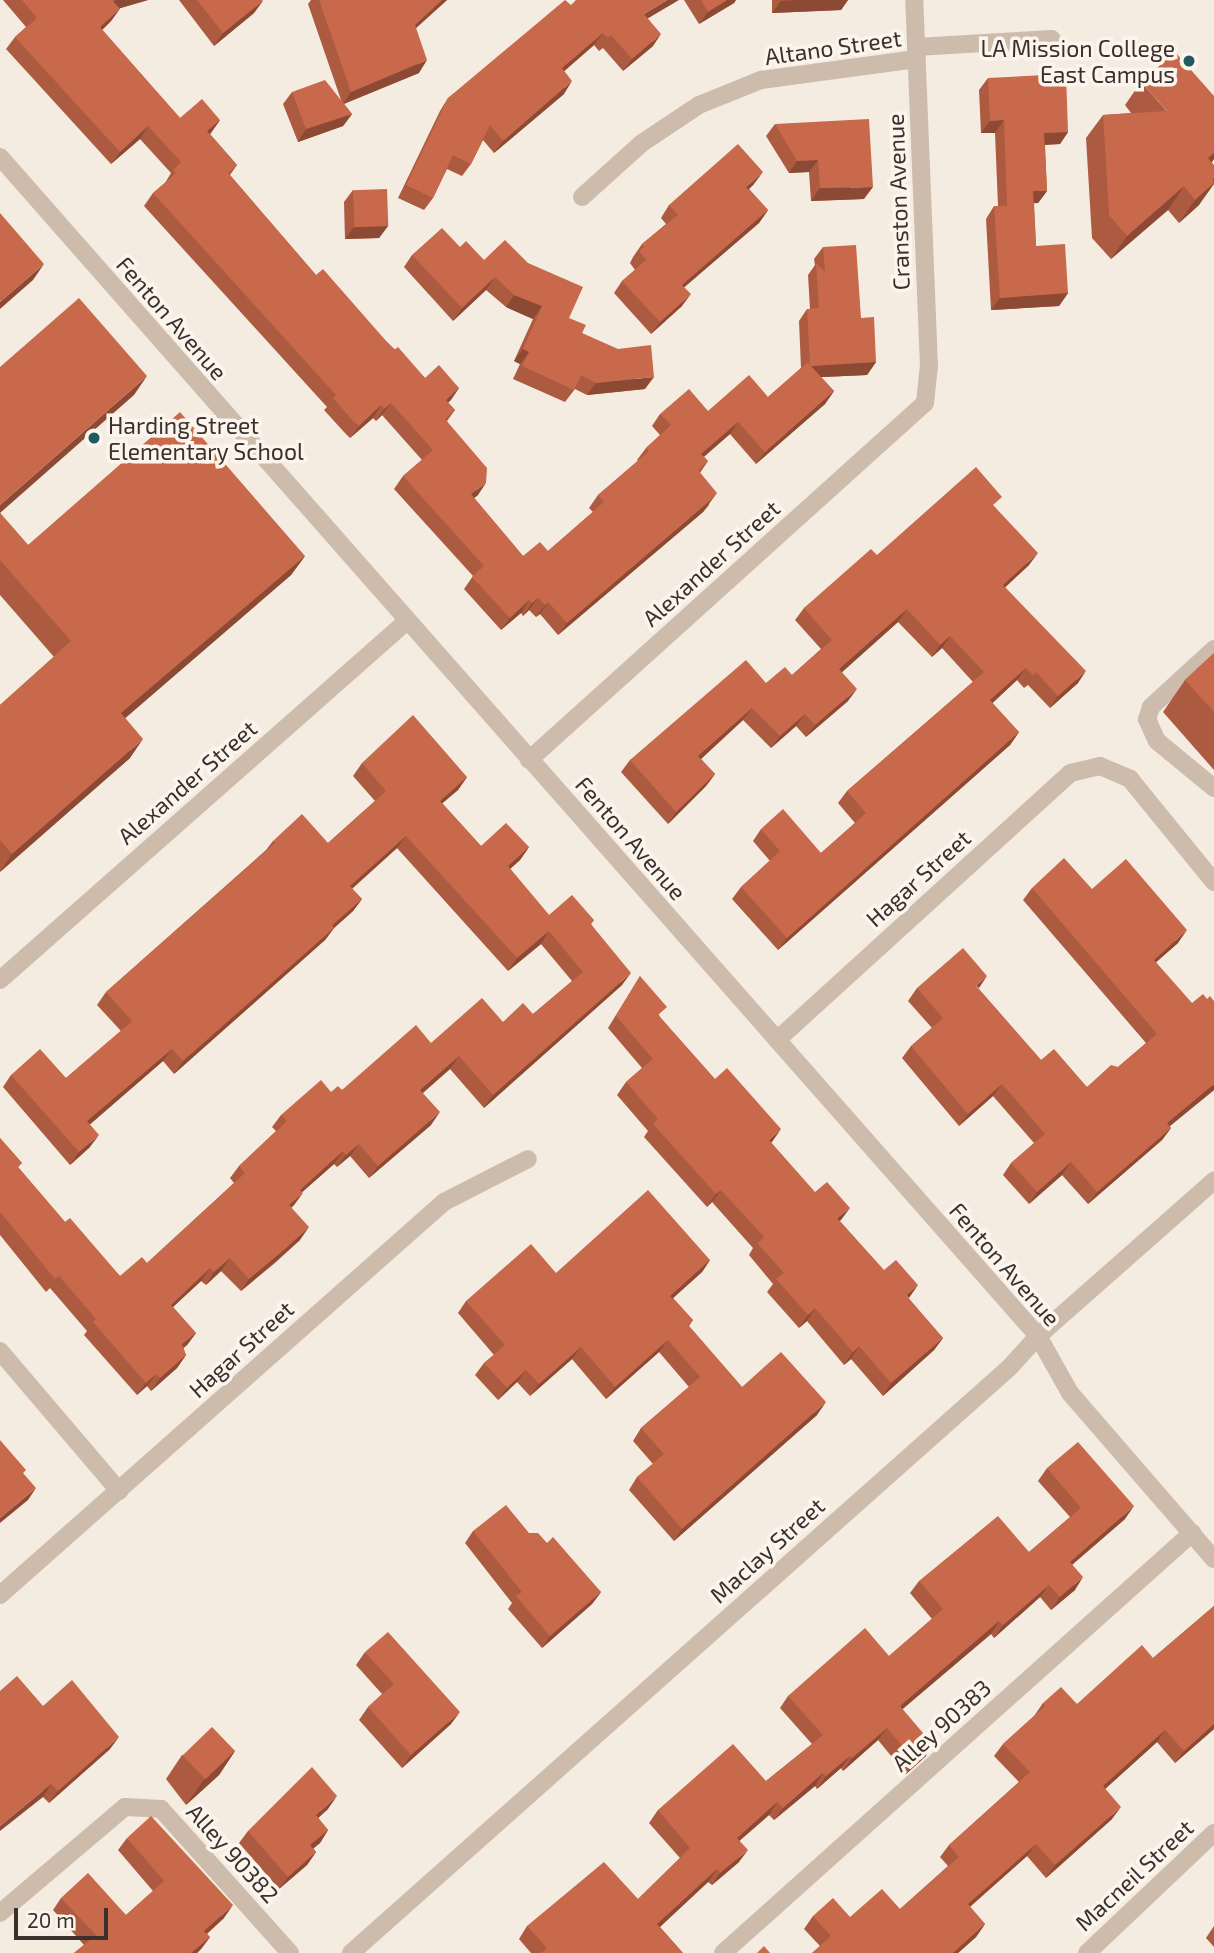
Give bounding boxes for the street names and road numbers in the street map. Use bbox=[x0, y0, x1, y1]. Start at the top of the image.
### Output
street label: Altano Street bbox=[763, 24, 903, 70]
street label: Cranston Avenue bbox=[881, 113, 915, 291]
street label: Fenton Avenue bbox=[111, 250, 233, 386]
street label: Alexander Street bbox=[637, 494, 785, 632]
street label: Alexander Street bbox=[112, 714, 262, 850]
street label: Fenton Avenue bbox=[570, 770, 692, 906]
street label: Hagar Street bbox=[860, 824, 976, 932]
street label: Fenton Avenue bbox=[944, 1196, 1066, 1332]
street label: Hagar Street bbox=[183, 1295, 299, 1403]
street label: Maclay Street bbox=[704, 1491, 830, 1609]
street label: Alley 90383 bbox=[886, 1673, 996, 1777]
street label: Alley 90382 bbox=[181, 1798, 285, 1908]
street label: Macneil Street bbox=[1069, 1813, 1199, 1937]

